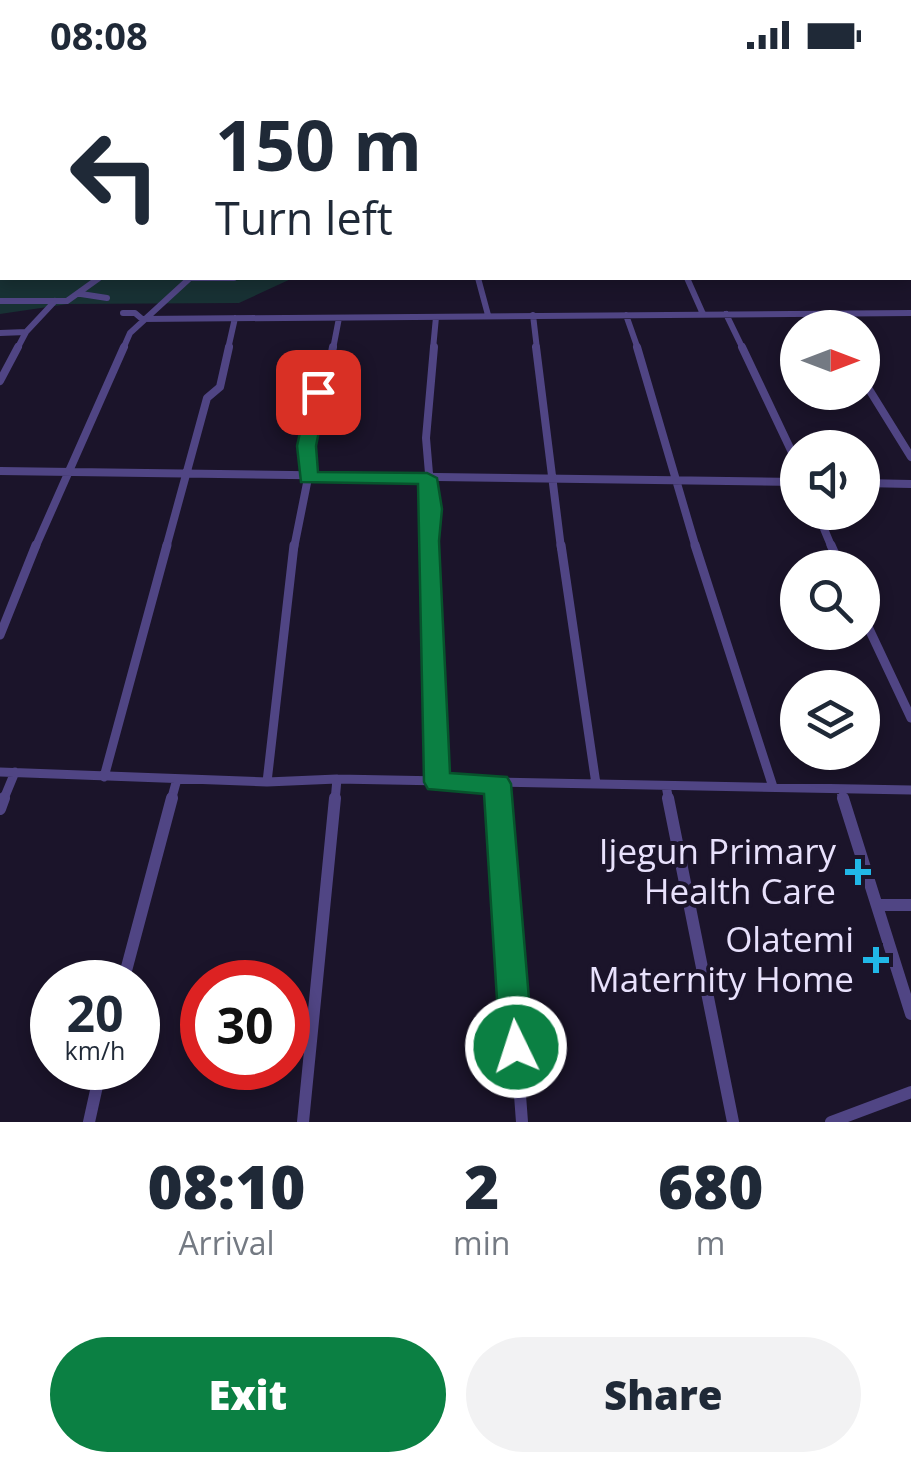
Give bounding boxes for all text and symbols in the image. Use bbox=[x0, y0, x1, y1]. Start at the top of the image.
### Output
text: 08:08 bbox=[50, 9, 148, 61]
text: 150 m bbox=[215, 96, 422, 192]
icon: left bbox=[50, 110, 180, 240]
text: Turn left bbox=[215, 187, 393, 248]
north arrow bbox=[780, 310, 880, 410]
map controls bbox=[780, 310, 880, 770]
pin bbox=[276, 350, 361, 435]
icon: arrive bbox=[291, 365, 346, 420]
button: sound bbox=[780, 430, 880, 530]
button: search bbox=[780, 550, 880, 650]
button: layers bbox=[780, 670, 880, 770]
place label: Ijegun Primary Health Care bbox=[599, 827, 836, 914]
marker: Ijegun Primary Health Care bbox=[845, 859, 871, 885]
place label: Olatemi Maternity Home bbox=[588, 915, 854, 1002]
marker: Olatemi Maternity Home bbox=[863, 947, 889, 973]
speed limit sign: 30 bbox=[180, 960, 310, 1090]
text: 20 bbox=[66, 979, 124, 1047]
position arrow bbox=[464, 995, 568, 1099]
text: km/h bbox=[65, 1033, 125, 1067]
text: 08:10 bbox=[148, 1145, 306, 1227]
text: 2 bbox=[464, 1145, 499, 1227]
text: 680 bbox=[658, 1145, 763, 1227]
text: Arrival bbox=[178, 1221, 275, 1264]
text: min bbox=[453, 1221, 510, 1264]
text: m bbox=[696, 1221, 725, 1264]
button: Exit bbox=[50, 1337, 446, 1452]
button: Share bbox=[466, 1337, 861, 1452]

